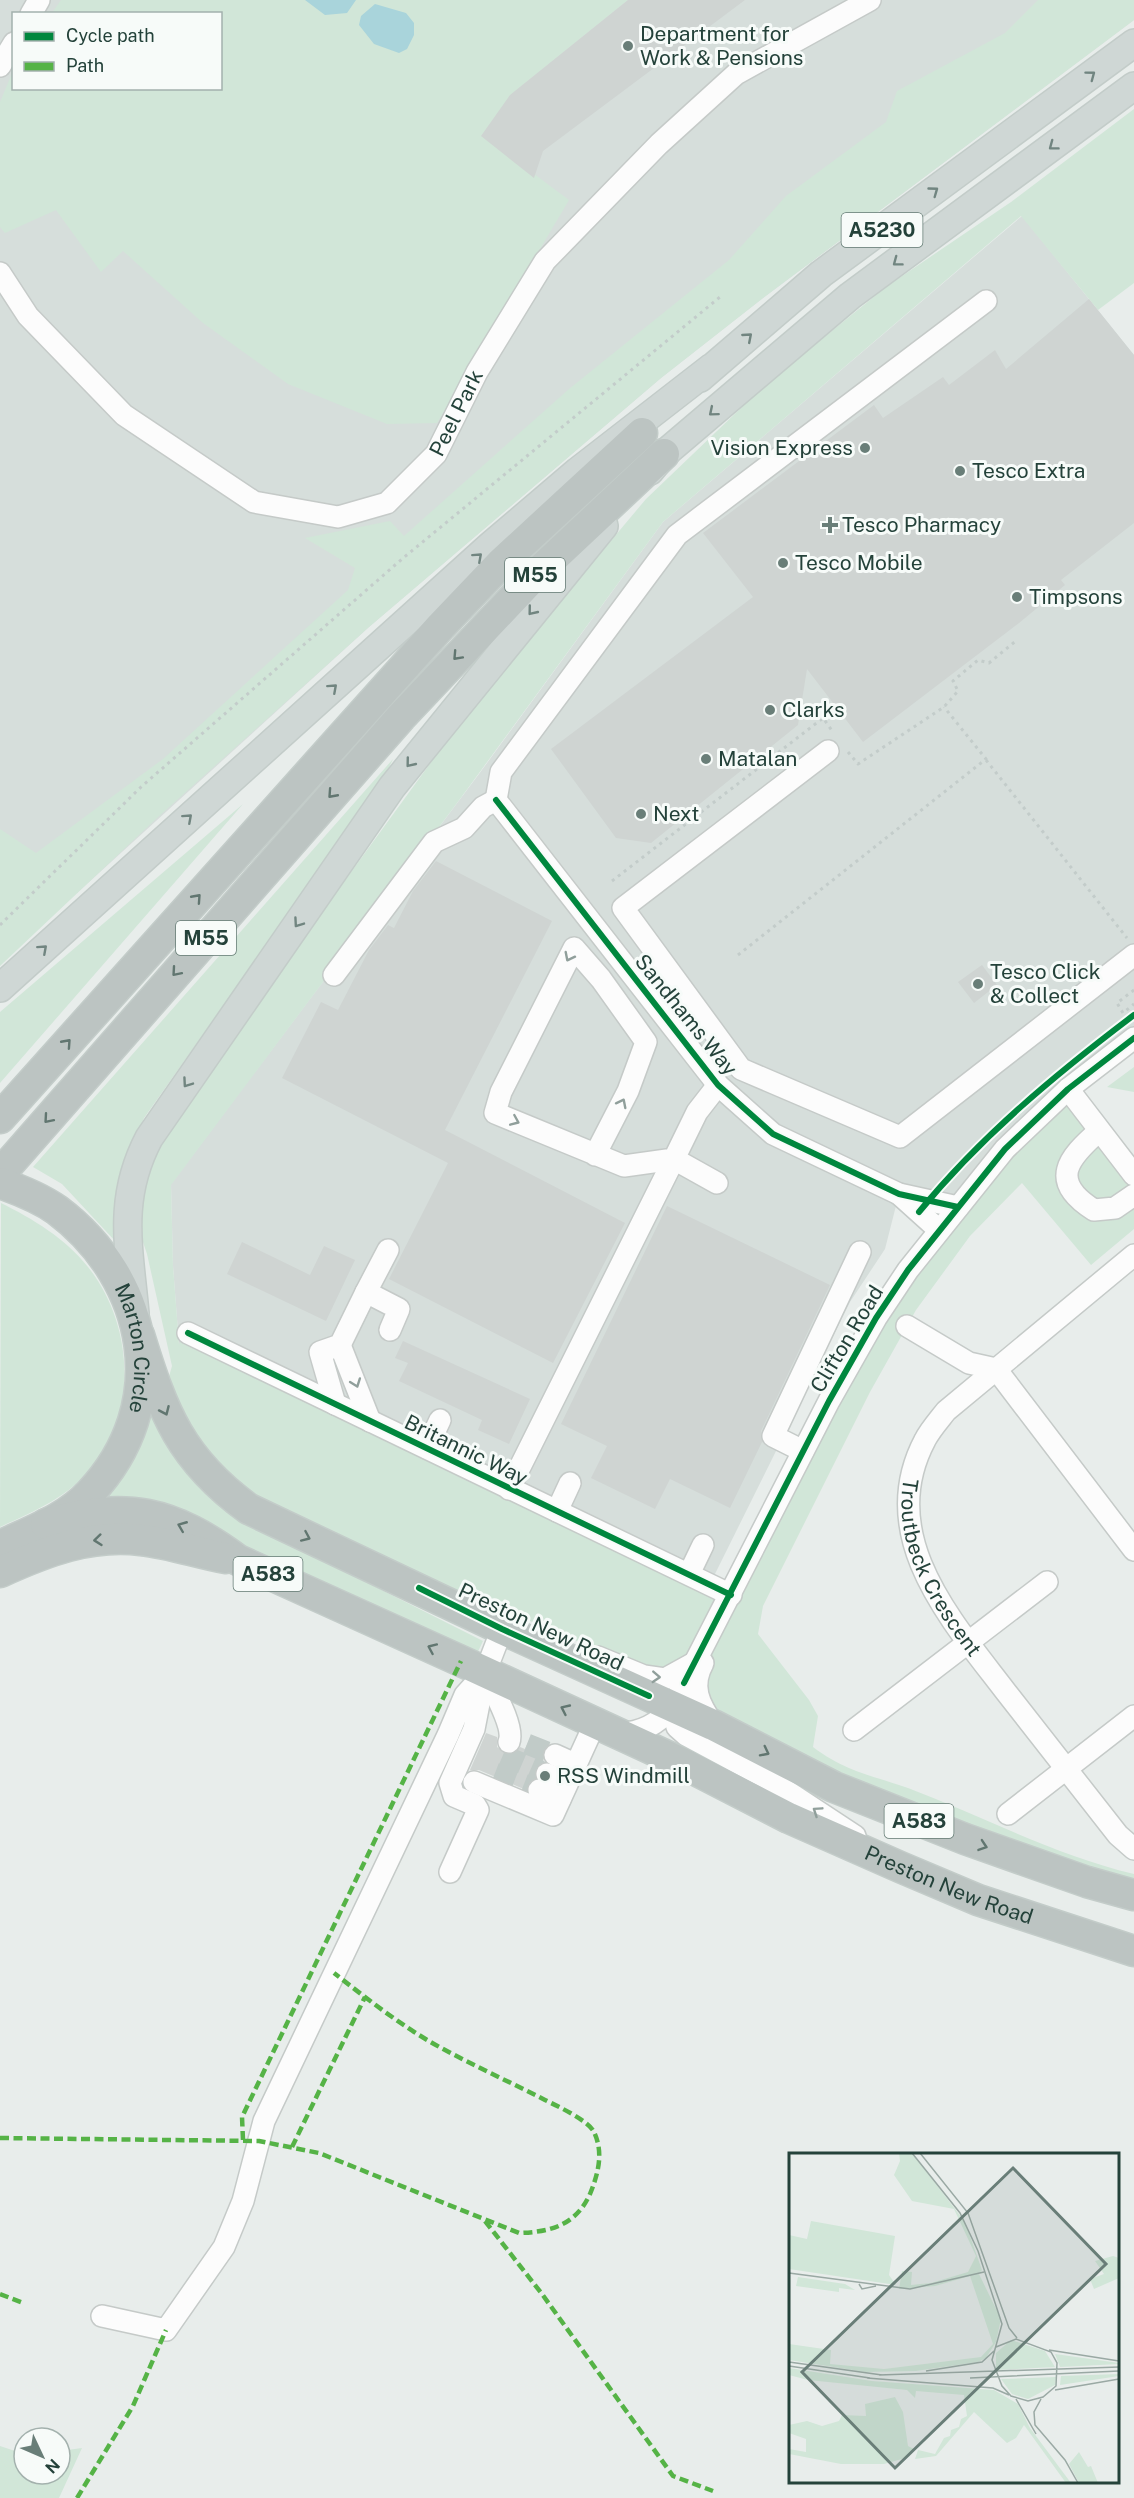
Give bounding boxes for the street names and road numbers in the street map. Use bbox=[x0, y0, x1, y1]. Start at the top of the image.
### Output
road number: A5230 bbox=[842, 213, 922, 247]
street label: Peel Park bbox=[424, 365, 488, 460]
road number: M55 bbox=[505, 558, 565, 592]
road number: M55 bbox=[176, 921, 236, 955]
street label: Sandhams Way bbox=[630, 949, 743, 1080]
street label: Marton Circle bbox=[110, 1279, 154, 1416]
street label: Clifton Road bbox=[805, 1281, 888, 1397]
street label: Britannic Way bbox=[400, 1409, 532, 1490]
street label: Troutbeck Crescent bbox=[896, 1477, 987, 1661]
road number: A583 bbox=[234, 1557, 302, 1591]
street label: Preston New Road bbox=[455, 1577, 628, 1676]
road number: A583 bbox=[884, 1804, 954, 1838]
street label: Preston New Road bbox=[861, 1840, 1036, 1929]

